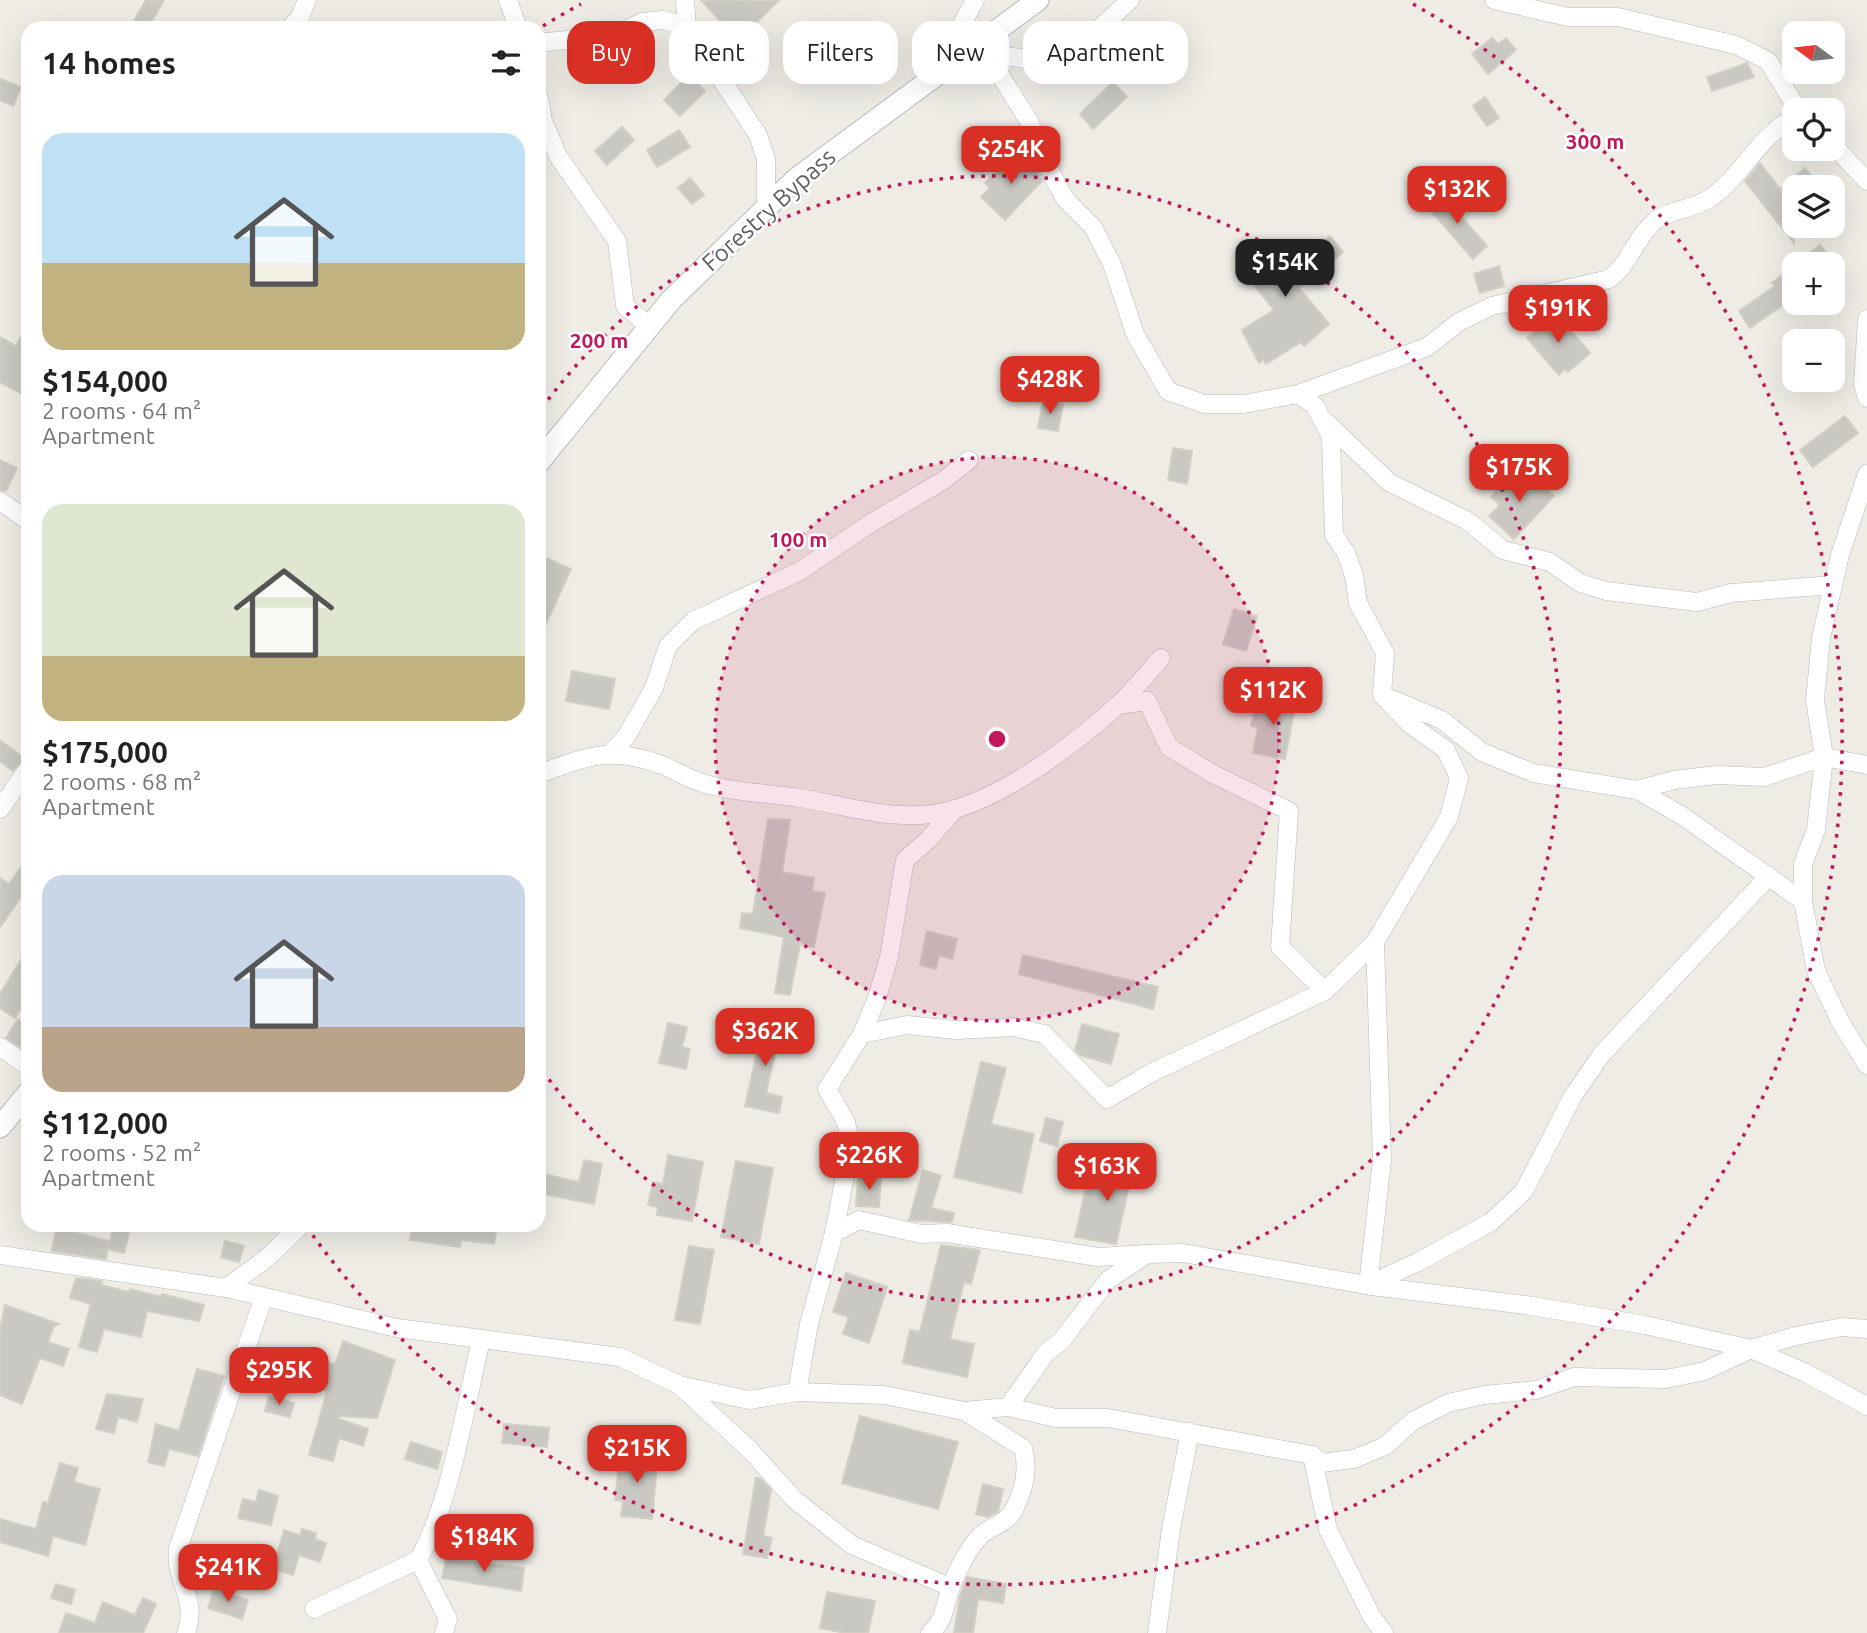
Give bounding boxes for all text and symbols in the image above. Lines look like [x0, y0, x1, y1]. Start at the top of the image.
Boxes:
chip: Buy [567, 21, 655, 84]
chip: Rent [669, 21, 769, 84]
chip: Filters [783, 21, 898, 84]
chip: New [912, 21, 1009, 84]
chip: Apartment [1023, 21, 1188, 84]
north arrow [1782, 21, 1844, 84]
map controls [1782, 21, 1845, 392]
icon: filters [487, 44, 525, 82]
text: 14 homes [42, 46, 176, 80]
button: locate [1782, 98, 1845, 161]
pin: $254K [962, 127, 1060, 186]
text: 300 m [1566, 129, 1624, 153]
text: $254K [977, 136, 1045, 161]
street label: Forestry Bypass [697, 143, 841, 276]
pin: $132K [1408, 166, 1506, 226]
button: layers [1782, 175, 1845, 238]
text: $132K [1423, 176, 1491, 201]
icon: home [221, 179, 347, 305]
pin: $154K [1236, 240, 1334, 299]
text: $154K [1251, 249, 1319, 274]
button: + [1782, 252, 1845, 315]
pin: $191K [1509, 286, 1607, 345]
text: $191K [1524, 295, 1592, 320]
text: 200 m [570, 328, 628, 352]
button: − [1782, 329, 1845, 392]
pin: $428K [1001, 356, 1099, 416]
text: $154,000 [42, 364, 168, 398]
text: $428K [1016, 366, 1084, 391]
text: 2 rooms · 64 m² [42, 398, 201, 423]
text: Apartment [42, 423, 155, 448]
pin: $175K [1470, 444, 1568, 504]
text: $175K [1485, 454, 1553, 479]
text: 100 m [769, 527, 827, 551]
icon: home [221, 550, 347, 676]
pin: $112K [1224, 668, 1322, 727]
text: $112K [1239, 677, 1307, 702]
centre of rings [985, 727, 1009, 751]
text: $175,000 [42, 735, 168, 769]
text: 2 rooms · 68 m² [42, 769, 201, 794]
text: Apartment [42, 794, 155, 819]
icon: home [221, 921, 347, 1047]
pin: $362K [716, 1009, 814, 1068]
text: $362K [731, 1018, 799, 1043]
text: $112,000 [42, 1106, 168, 1140]
pin: $226K [820, 1132, 918, 1192]
text: 2 rooms · 52 m² [42, 1140, 201, 1165]
text: $226K [835, 1142, 903, 1167]
pin: $163K [1058, 1144, 1156, 1203]
text: $163K [1073, 1153, 1141, 1178]
text: Apartment [42, 1165, 155, 1190]
pin: $295K [230, 1348, 328, 1407]
text: $295K [245, 1357, 313, 1382]
pin: $215K [588, 1426, 686, 1485]
text: $215K [603, 1435, 671, 1460]
pin: $184K [435, 1514, 533, 1574]
text: $184K [450, 1524, 518, 1549]
pin: $241K [179, 1544, 277, 1604]
text: $241K [194, 1554, 262, 1579]

